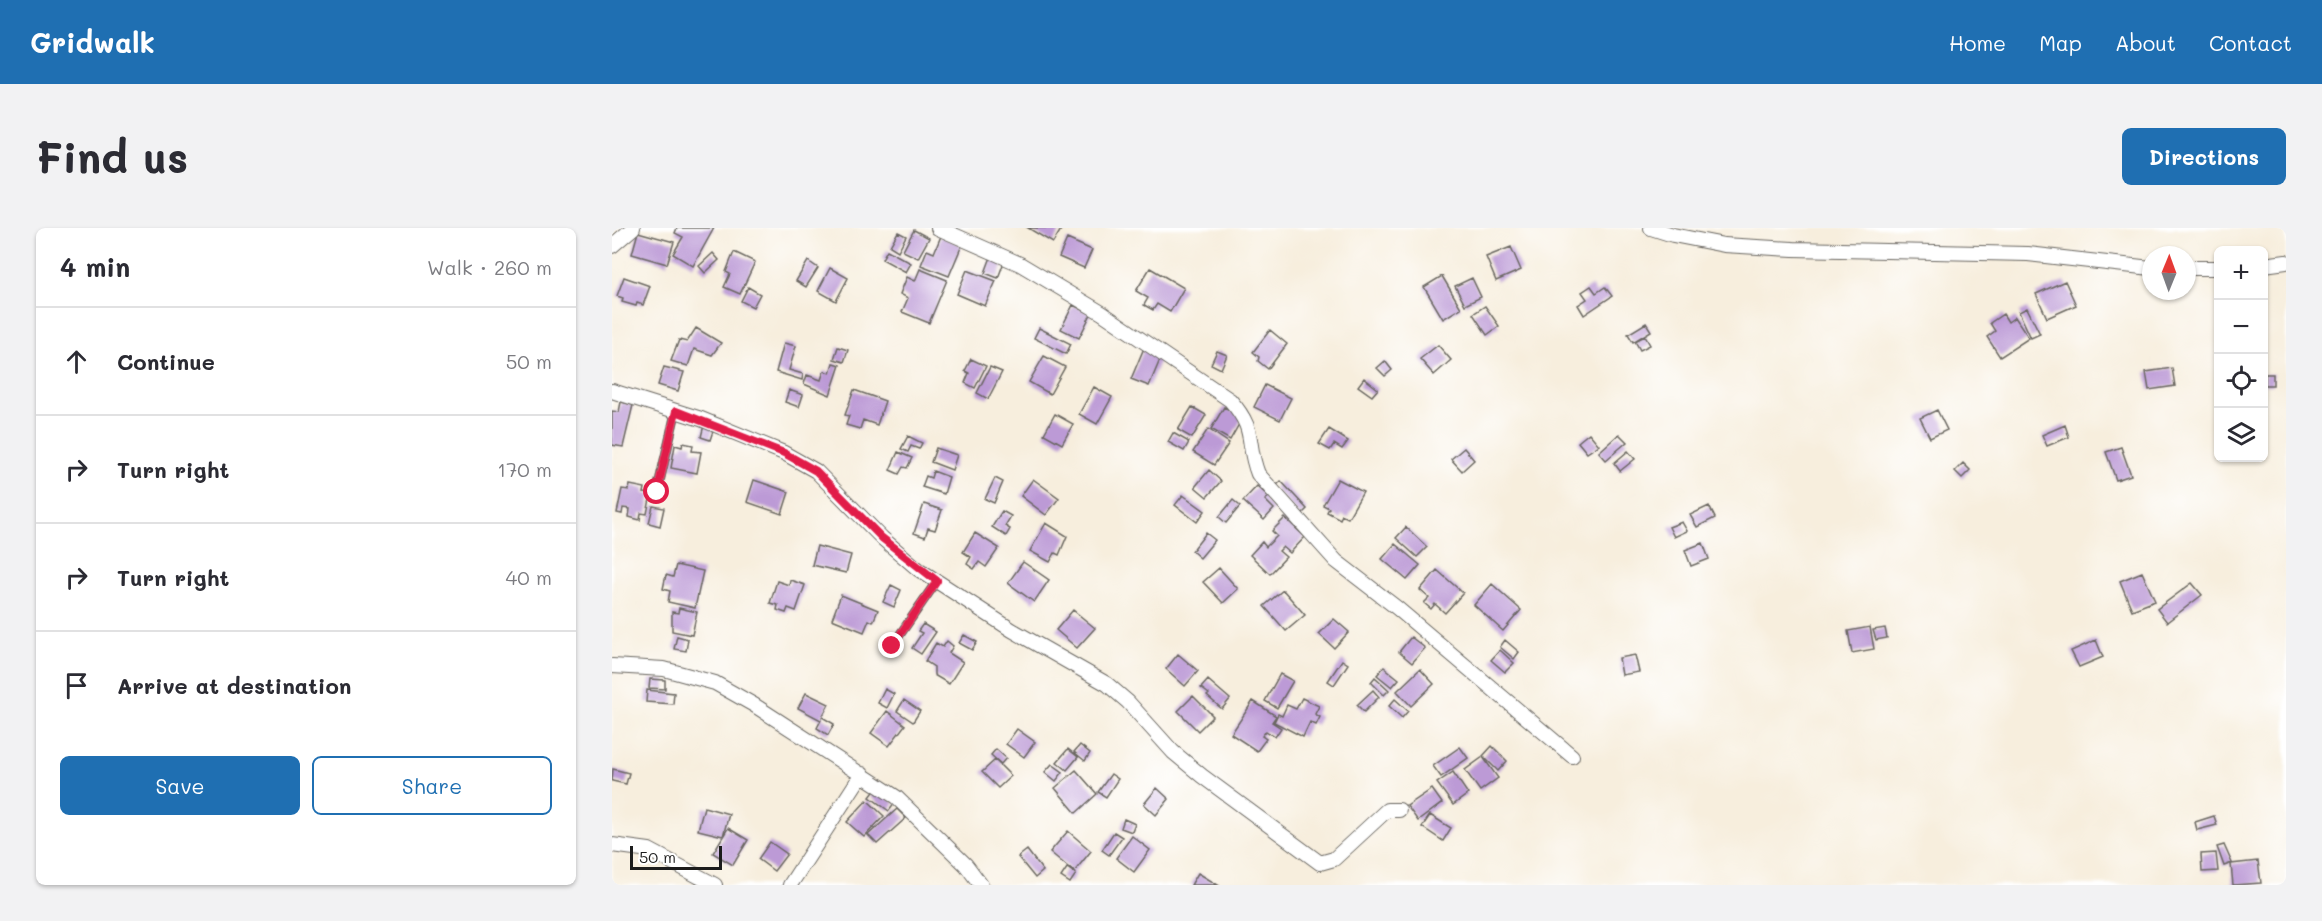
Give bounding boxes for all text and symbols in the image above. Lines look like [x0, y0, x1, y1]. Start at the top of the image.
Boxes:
text: Gridwalk [30, 24, 155, 60]
text: Home [1949, 29, 2006, 56]
text: Map [2039, 29, 2082, 56]
text: About [2115, 29, 2176, 56]
text: Contact [2209, 29, 2292, 56]
button: Directions [2122, 128, 2286, 185]
text: Find us [36, 129, 188, 184]
north arrow [2142, 246, 2196, 300]
map controls [2214, 246, 2268, 462]
button: + [2214, 246, 2268, 300]
text: 4 min [60, 250, 130, 284]
text: Walk · 260 m [427, 254, 552, 280]
button: − [2214, 300, 2268, 354]
icon: ahead [60, 345, 93, 378]
text: Continue [117, 347, 215, 376]
text: 50 m [506, 348, 552, 374]
button: locate [2214, 354, 2268, 408]
button: layers [2214, 408, 2268, 462]
icon: right [60, 453, 93, 486]
text: Turn right [117, 455, 229, 484]
text: 170 m [497, 456, 552, 482]
route start [643, 478, 669, 504]
icon: right [60, 561, 93, 594]
text: Turn right [117, 563, 229, 592]
text: 40 m [506, 564, 552, 590]
route end [878, 632, 904, 658]
icon: arrive [60, 669, 93, 702]
text: Arrive at destination [117, 671, 352, 700]
button: Save [60, 756, 300, 815]
button: Share [312, 756, 552, 815]
scale bar [630, 843, 722, 870]
text: 50 m [639, 846, 676, 867]

